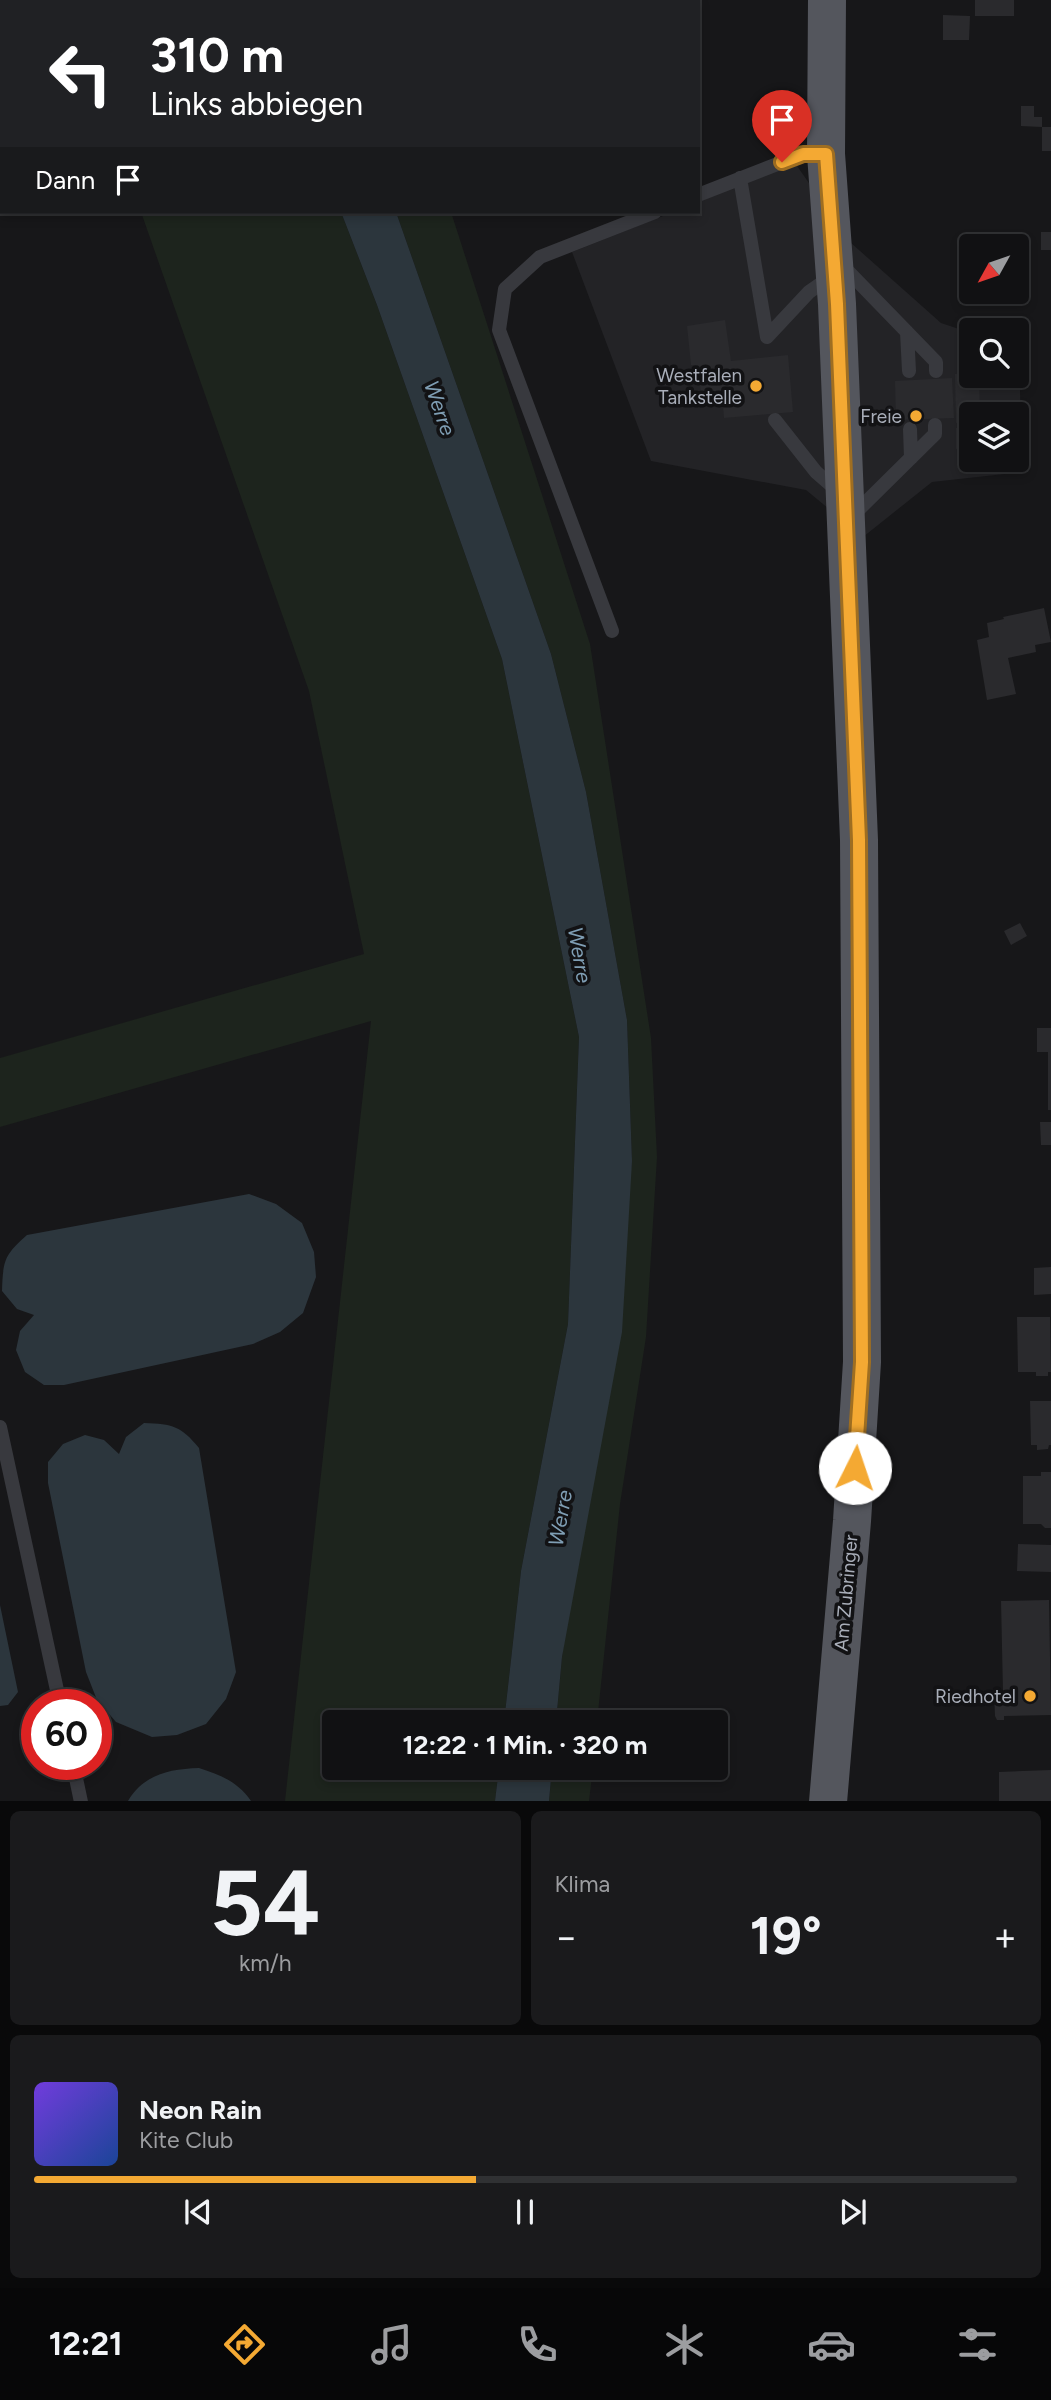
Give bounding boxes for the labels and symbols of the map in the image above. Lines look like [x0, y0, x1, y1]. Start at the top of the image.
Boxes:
pin [752, 90, 812, 162]
north arrow [959, 234, 1029, 304]
place label: Westfalen Tankstelle [656, 364, 742, 409]
water label: Werre [419, 377, 461, 439]
marker: Westfalen Tankstelle [748, 378, 764, 394]
place label: Freie [860, 405, 902, 428]
marker: Freie [908, 408, 924, 424]
water label: Werre [563, 925, 597, 986]
position arrow [818, 1431, 892, 1505]
water label: Werre [543, 1487, 577, 1548]
street label: Am Zubringer [829, 1533, 863, 1652]
place label: Riedhotel [935, 1685, 1016, 1708]
marker: Riedhotel [1022, 1688, 1038, 1704]
speed limit sign: 60 [21, 1689, 112, 1780]

